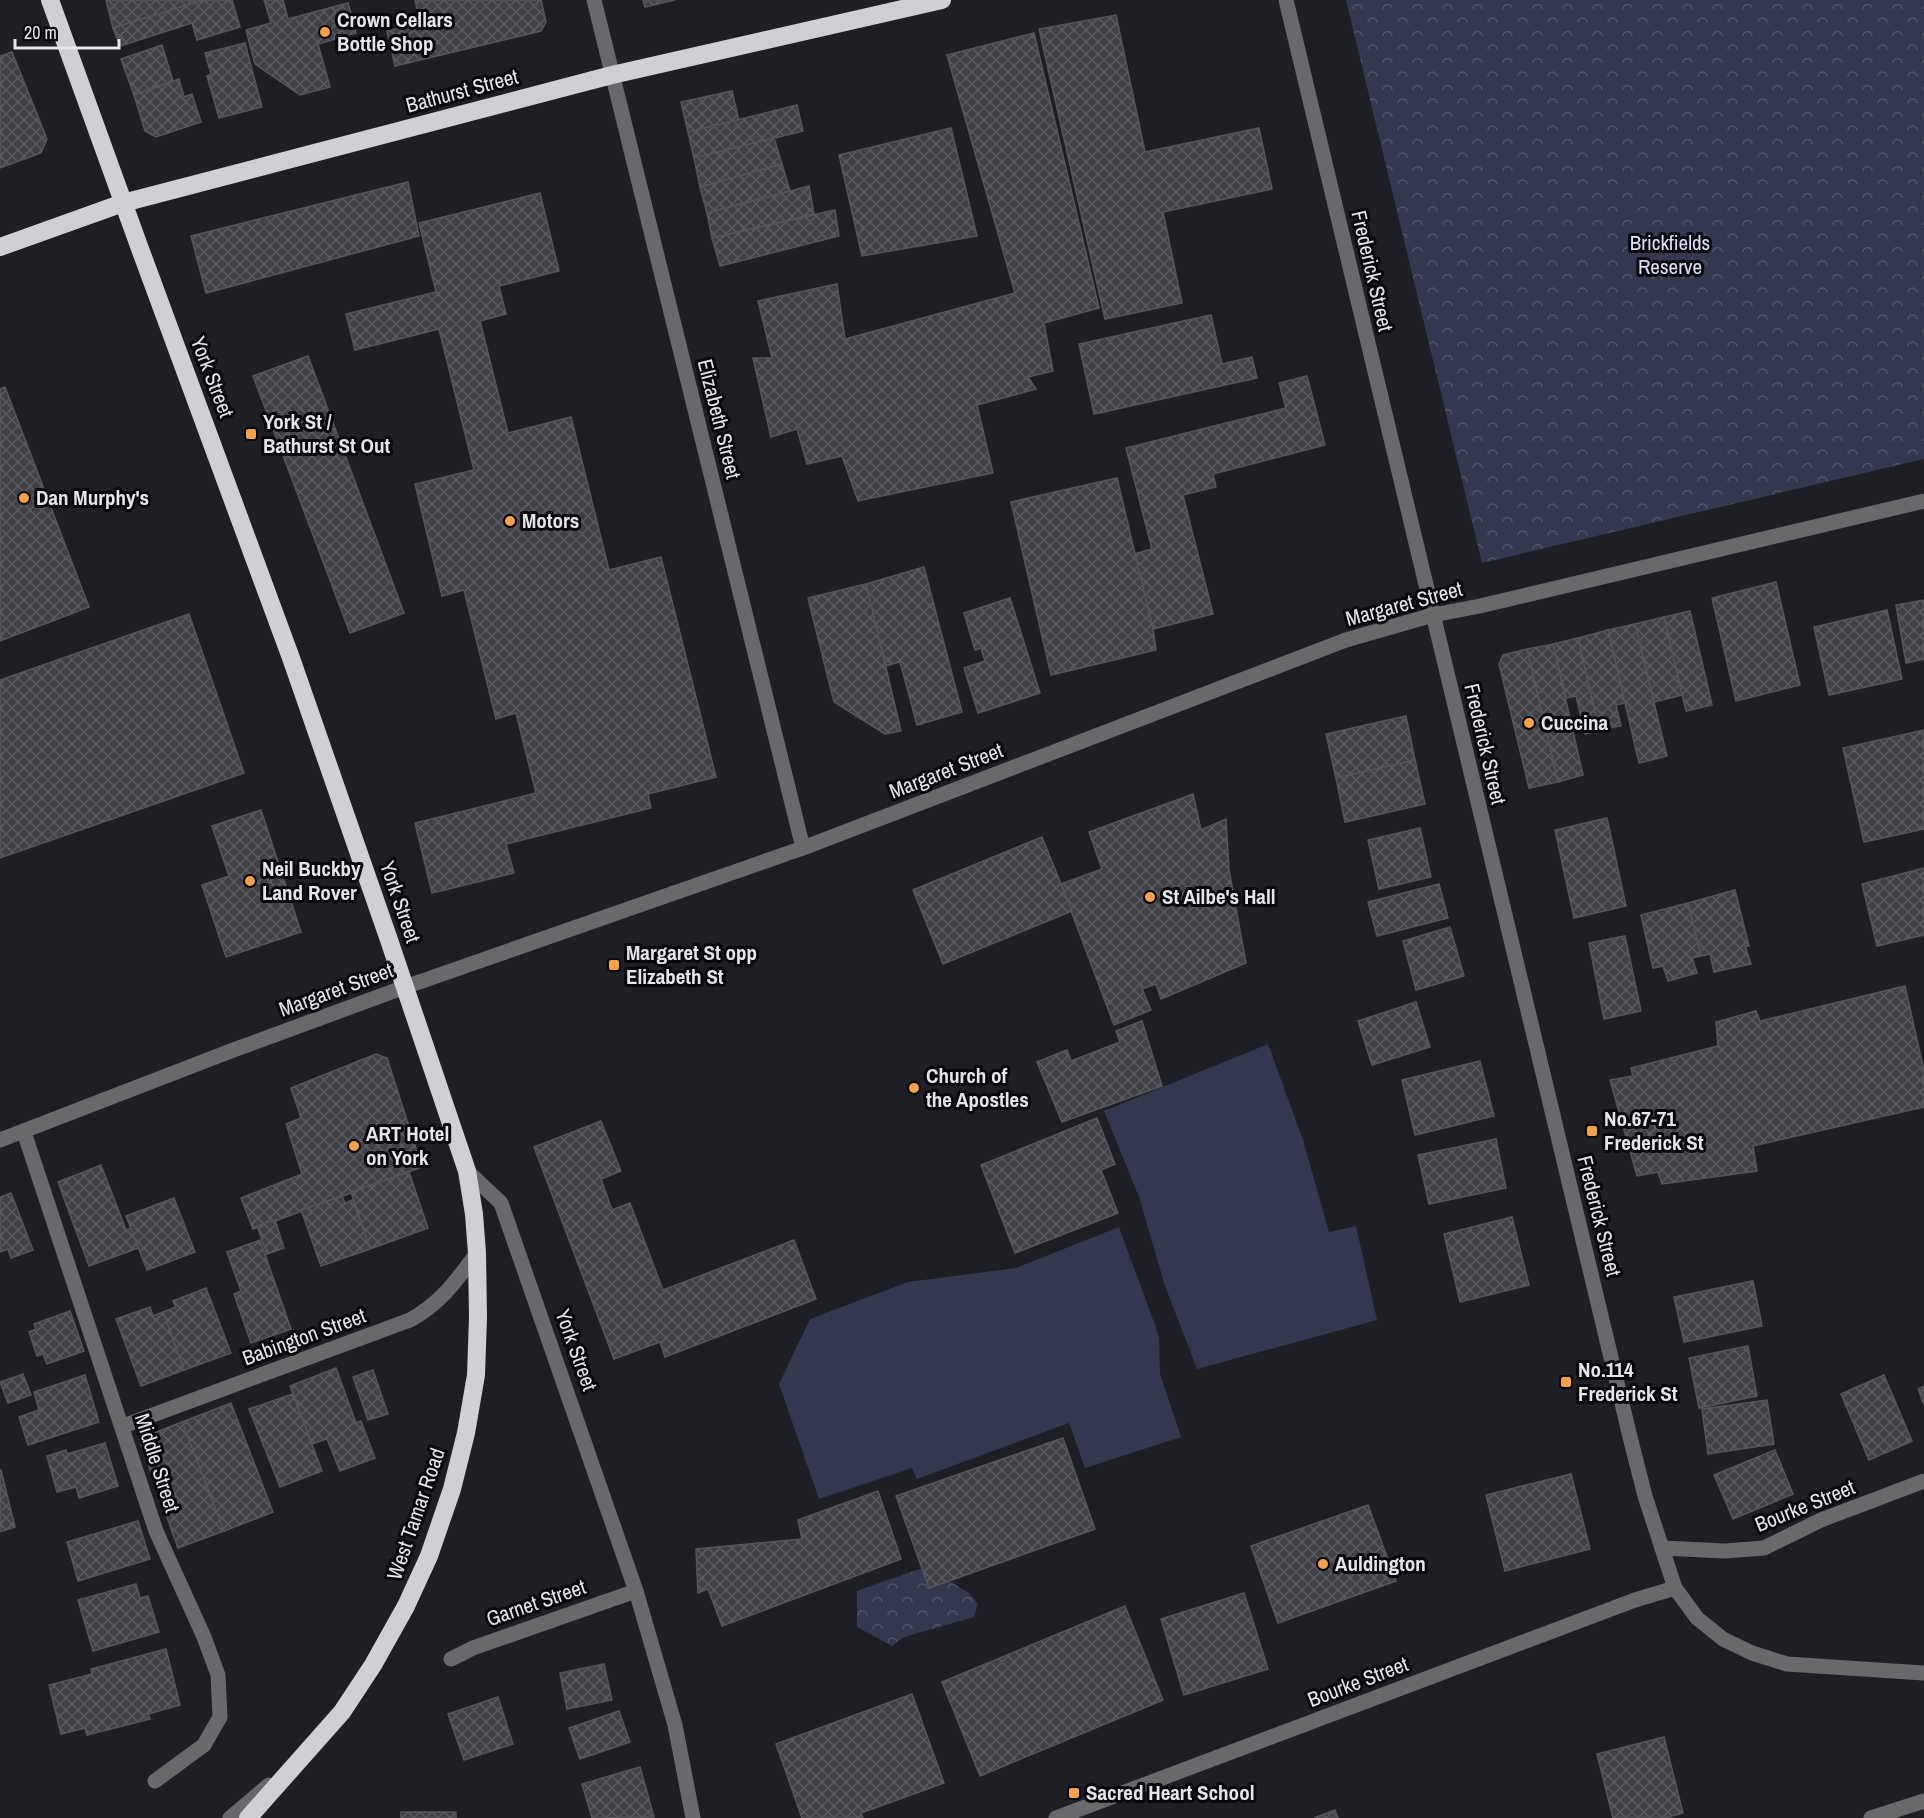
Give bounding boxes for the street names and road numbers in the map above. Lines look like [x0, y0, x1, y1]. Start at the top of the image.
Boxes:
street label: Bathurst Street [403, 62, 521, 119]
street label: Frederick Street [1344, 207, 1401, 334]
street label: York Street [184, 332, 241, 422]
street label: Elizabeth Street [691, 356, 748, 482]
street label: Margaret Street [1342, 574, 1466, 633]
street label: Frederick Street [1457, 680, 1514, 807]
street label: Margaret Street [885, 735, 1007, 806]
street label: York Street [373, 857, 428, 947]
street label: Margaret Street [275, 955, 397, 1024]
street label: Frederick Street [1570, 1152, 1629, 1279]
street label: Babington Street [238, 1301, 370, 1372]
street label: York Street [548, 1305, 605, 1395]
street label: Middle Street [128, 1410, 187, 1516]
street label: West Tamar Road [379, 1444, 452, 1584]
street label: Bourke Street [1751, 1472, 1859, 1539]
street label: Garnet Street [482, 1572, 590, 1633]
street label: Bourke Street [1303, 1649, 1412, 1714]

